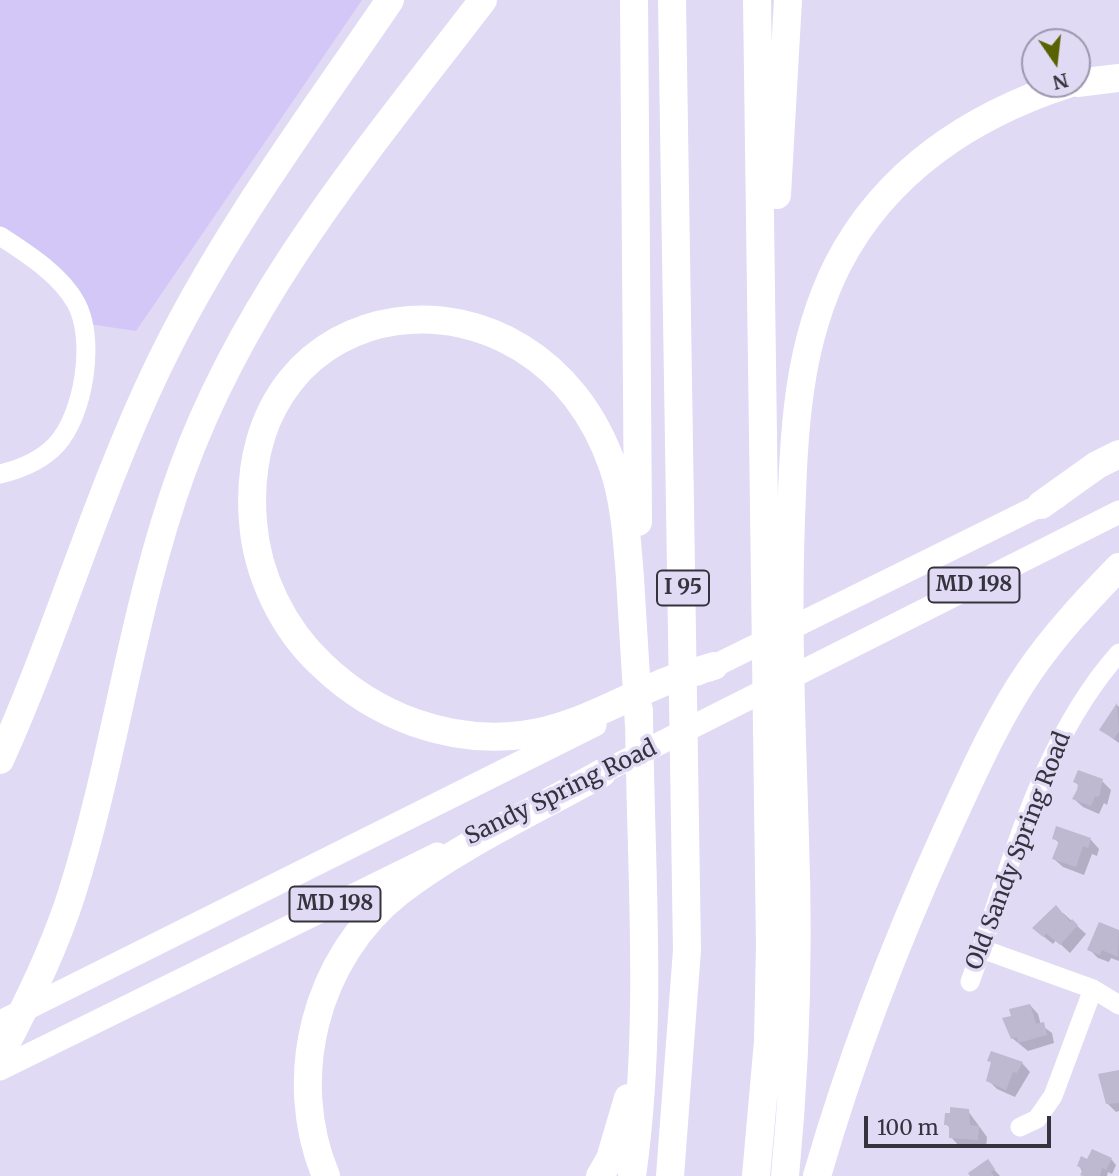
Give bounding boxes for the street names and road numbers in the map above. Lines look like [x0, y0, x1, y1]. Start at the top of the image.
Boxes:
road number: MD 198 [928, 568, 1020, 602]
road number: I 95 [657, 570, 709, 606]
street label: Old Sandy Spring Road [961, 728, 1077, 974]
street label: Sandy Spring Road [461, 735, 661, 851]
road number: MD 198 [290, 886, 380, 922]

